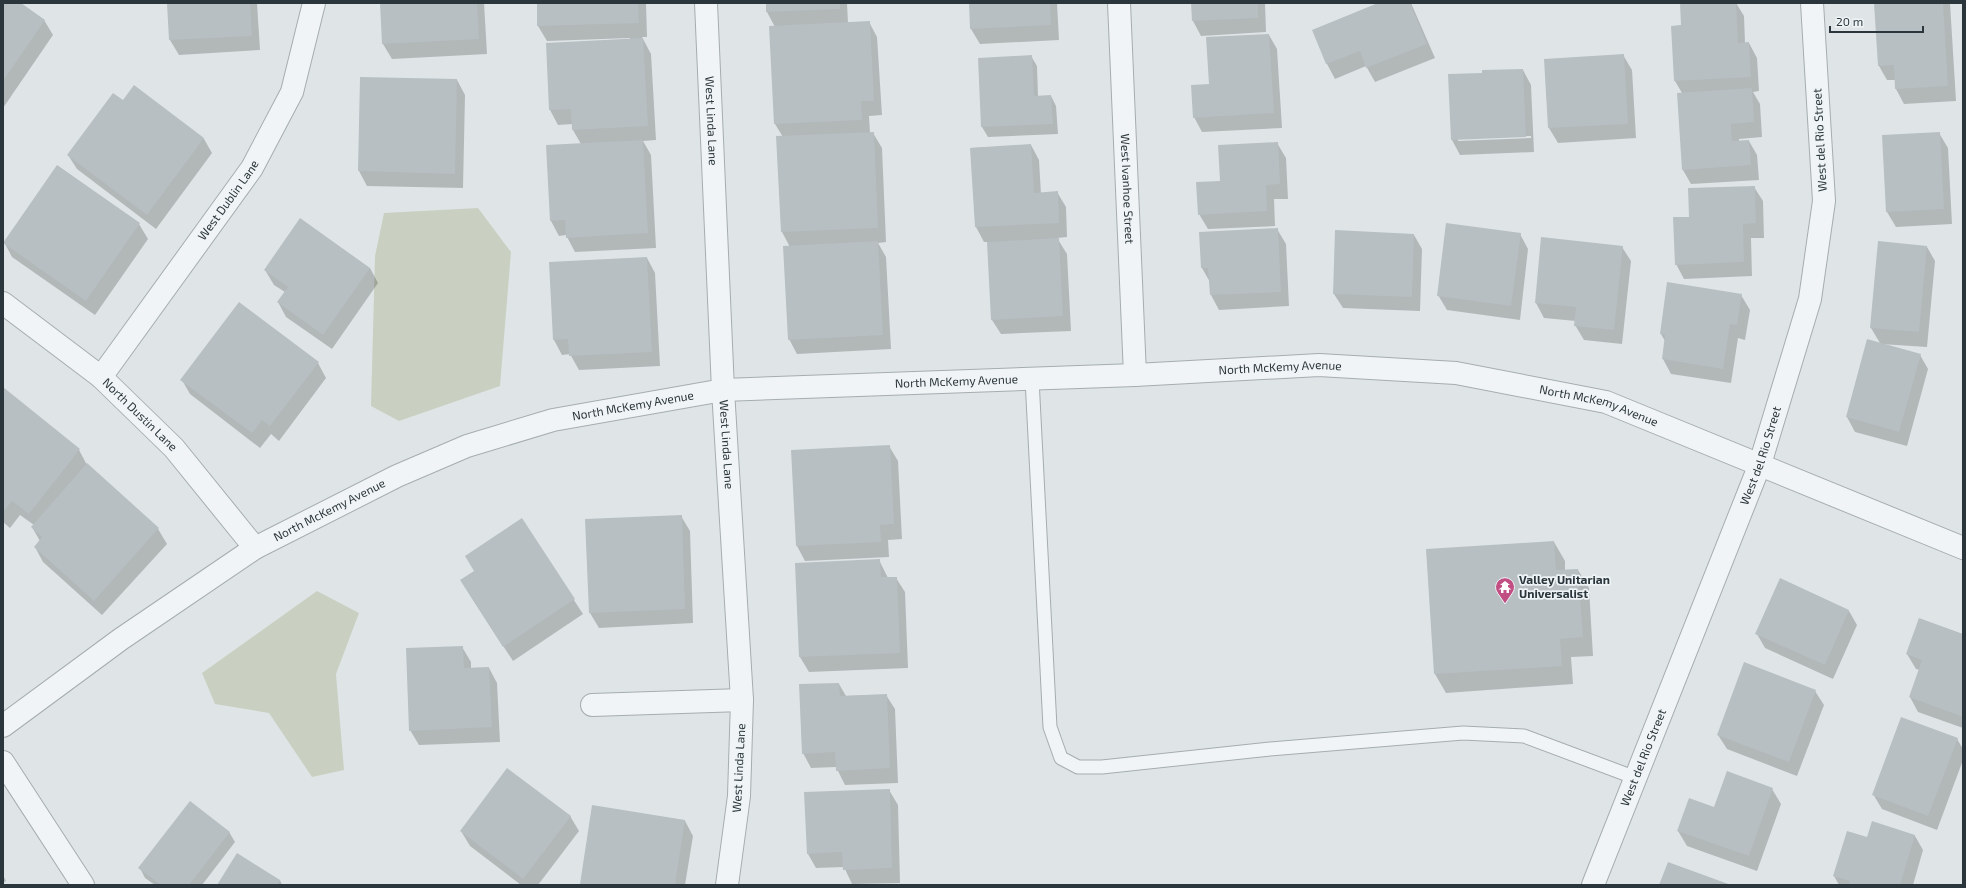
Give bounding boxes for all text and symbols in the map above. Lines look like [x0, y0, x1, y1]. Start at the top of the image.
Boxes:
scale bar [1830, 8, 1923, 34]
text: 20 m [1836, 14, 1863, 28]
street label: West Linda Lane [703, 76, 721, 166]
street label: West del Rio Street [1809, 88, 1829, 192]
street label: West Ivanhoe Street [1119, 133, 1137, 245]
street label: West Dublin Lane [194, 157, 261, 242]
street label: North McKemy Avenue [1218, 357, 1342, 376]
street label: North McKemy Avenue [894, 371, 1018, 390]
street label: North Dustin Lane [100, 375, 181, 454]
street label: North McKemy Avenue [1538, 381, 1661, 429]
street label: North McKemy Avenue [571, 387, 695, 423]
street label: West Linda Lane [718, 399, 737, 490]
street label: West del Rio Street [1736, 404, 1783, 507]
street label: North McKemy Avenue [271, 475, 387, 544]
place label: Valley Unitarian Universalist [1519, 572, 1610, 600]
temple icon: Valley Unitarian Universalist [1494, 576, 1516, 604]
street label: West del Rio Street [1617, 706, 1668, 808]
street label: West Linda Lane [729, 723, 747, 813]

